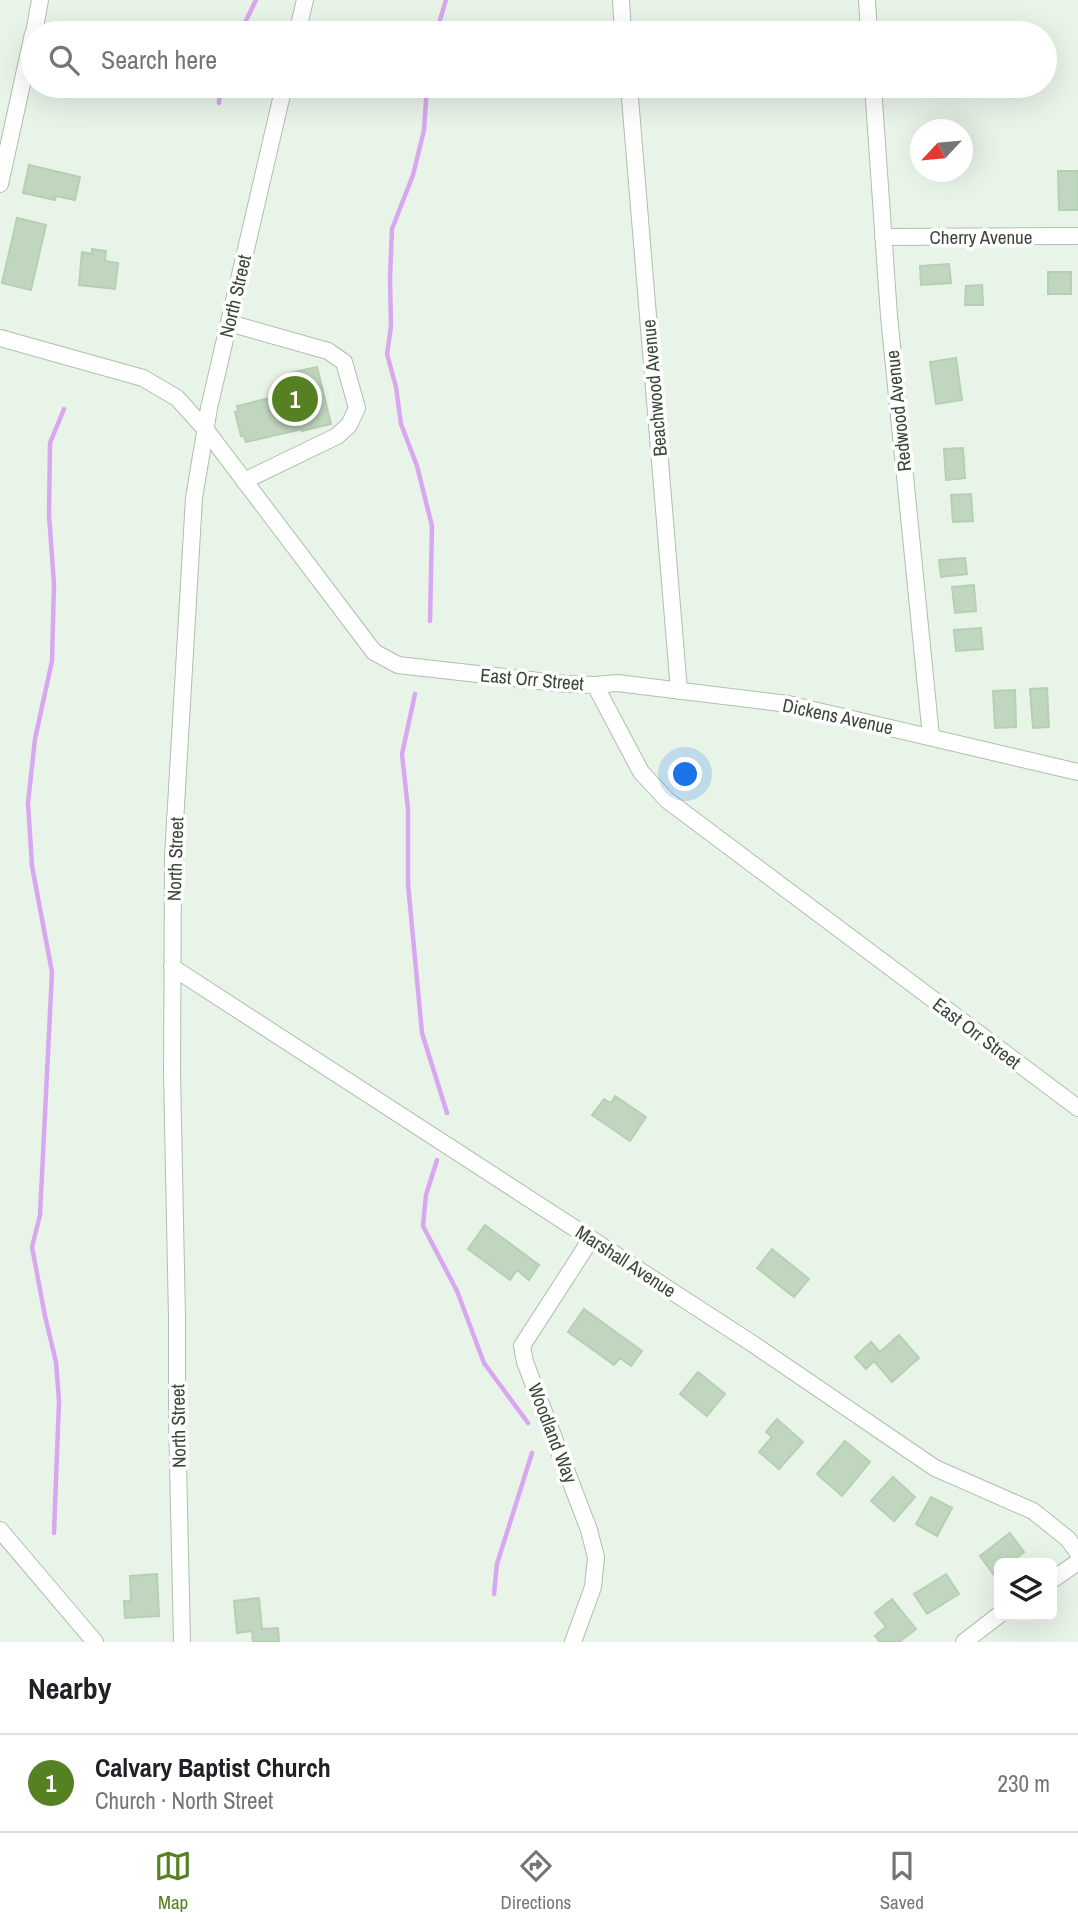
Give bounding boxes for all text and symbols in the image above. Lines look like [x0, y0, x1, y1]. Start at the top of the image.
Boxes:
search box [21, 21, 1057, 98]
icon: search [45, 41, 83, 79]
text: Search here [101, 42, 217, 77]
north arrow [910, 119, 973, 182]
street label: Cherry Avenue [930, 224, 1032, 250]
street label: North Street [213, 252, 257, 340]
street label: Beachwood Avenue [635, 318, 673, 458]
street label: Redwood Avenue [879, 349, 917, 473]
pin: 1 [272, 373, 318, 425]
street label: East Orr Street [479, 662, 586, 697]
street label: Dickens Avenue [780, 692, 896, 740]
your location [668, 757, 702, 791]
street label: North Street [161, 816, 189, 901]
street label: East Orr Street [928, 991, 1027, 1075]
street label: Marshall Avenue [571, 1219, 681, 1303]
street label: Woodland Way [522, 1379, 584, 1487]
street label: North Street [164, 1383, 192, 1468]
map controls [994, 1558, 1057, 1621]
button: layers [994, 1558, 1057, 1621]
text: Nearby [28, 1668, 111, 1708]
text: Calvary Baptist Church [95, 1750, 331, 1785]
text: 1 [46, 1768, 56, 1799]
text: 230 m [998, 1768, 1050, 1799]
text: Church · North Street [95, 1785, 273, 1816]
tab: Map [154, 1847, 192, 1915]
tab: Directions [500, 1847, 571, 1915]
tab: Saved [880, 1847, 924, 1915]

